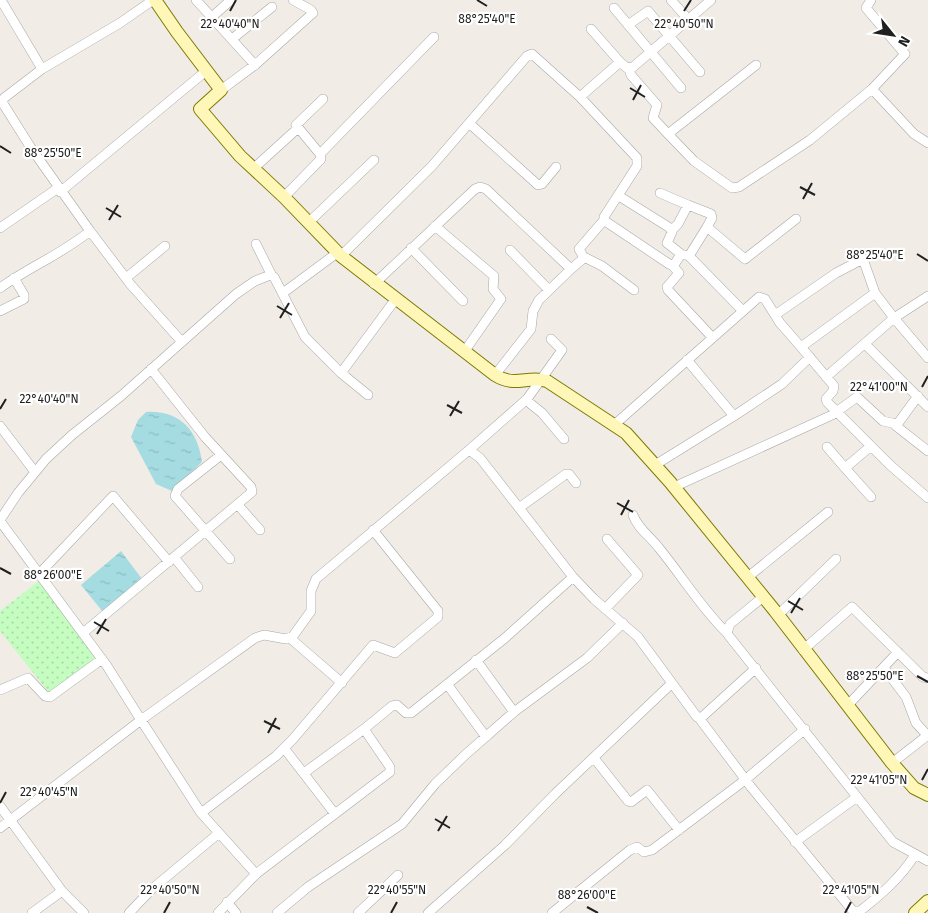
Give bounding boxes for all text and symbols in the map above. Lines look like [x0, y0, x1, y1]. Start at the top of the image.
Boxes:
north arrow [868, 10, 918, 60]
text: 88°25'40"E [458, 12, 516, 26]
text: 22°40'40"N [200, 17, 260, 31]
text: 22°40'50"N [654, 17, 714, 31]
text: N [894, 33, 914, 50]
text: 88°25'50"E [24, 146, 82, 160]
text: 88°25'40"E [846, 248, 904, 262]
text: 22°41'00"N [850, 380, 908, 394]
text: 22°40'40"N [19, 392, 79, 406]
text: 88°26'00"E [24, 568, 82, 582]
text: 88°25'50"E [846, 669, 904, 683]
text: 22°41'05"N [851, 773, 907, 787]
text: 22°40'45"N [20, 785, 78, 799]
text: 22°40'50"N [140, 883, 200, 897]
text: 22°40'55"N [368, 883, 426, 897]
text: 22°41'05"N [823, 883, 879, 897]
text: 88°26'00"E [558, 888, 616, 902]

